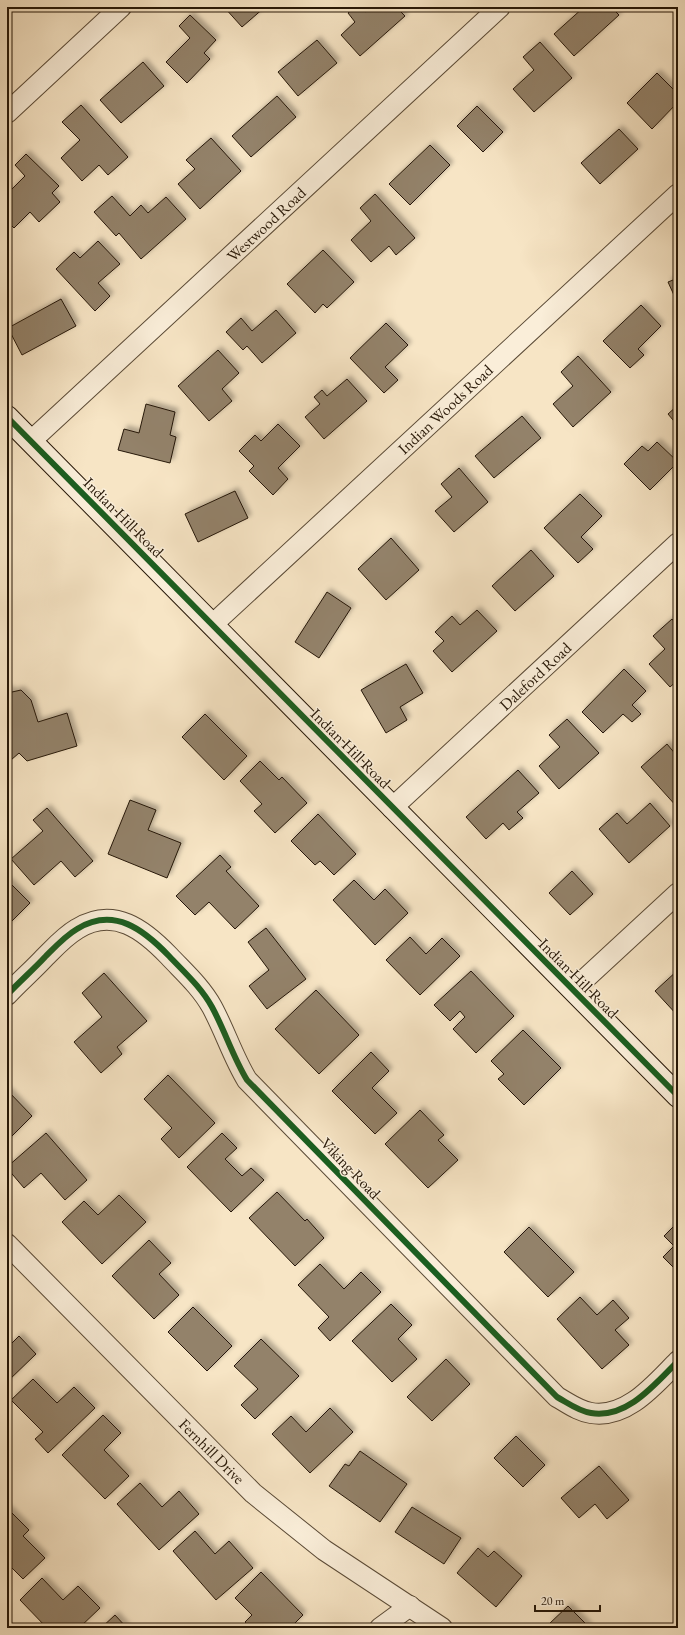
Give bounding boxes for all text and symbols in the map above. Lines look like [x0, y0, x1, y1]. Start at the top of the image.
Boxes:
street label: Westwood Road [222, 182, 311, 266]
street label: Indian Woods Road [393, 359, 498, 459]
street label: Indian Hill Road [79, 473, 169, 563]
street label: Daleford Road [495, 637, 577, 715]
street label: Indian Hill Road [306, 704, 396, 794]
street label: Indian Hill Road [534, 934, 624, 1024]
street label: Viking Road [316, 1133, 386, 1204]
street label: Fernhill Drive [174, 1414, 249, 1489]
scale bar [535, 1587, 600, 1613]
text: 20 m [541, 1593, 565, 1609]

